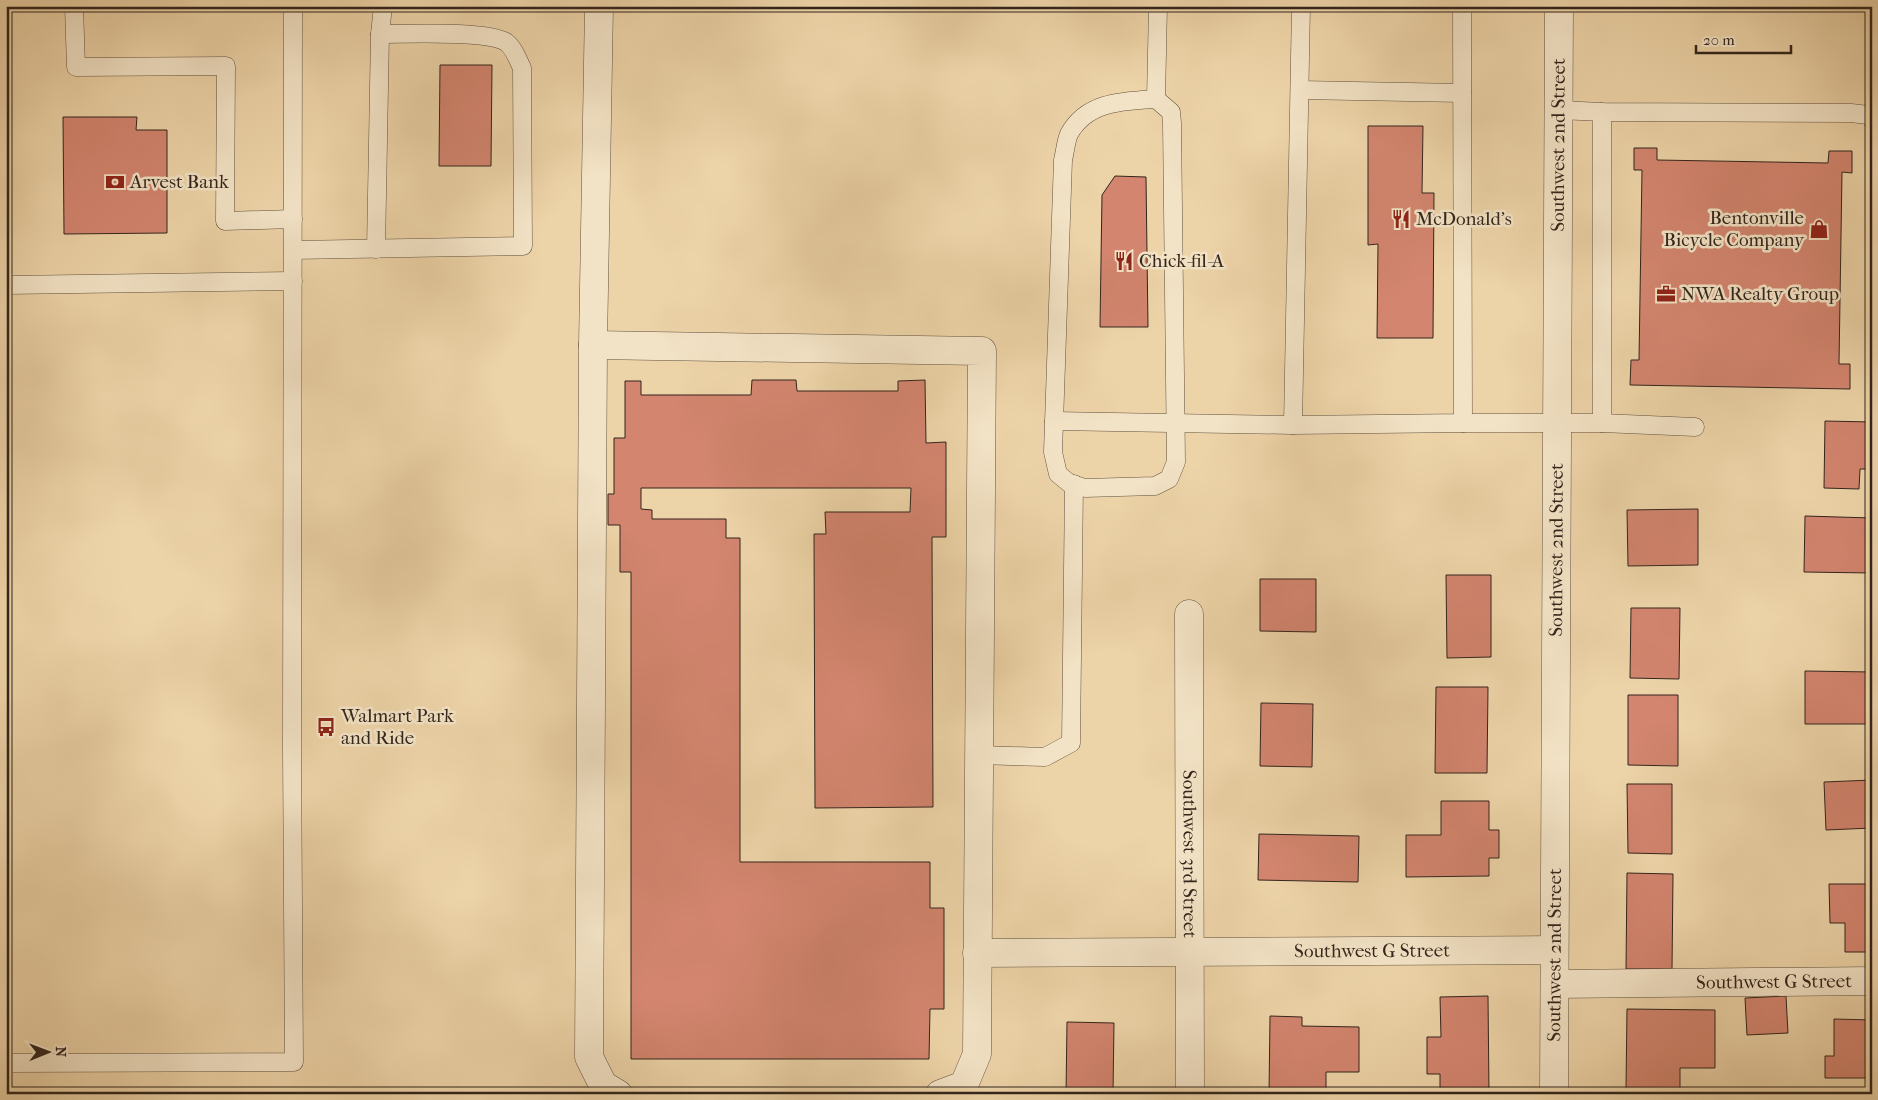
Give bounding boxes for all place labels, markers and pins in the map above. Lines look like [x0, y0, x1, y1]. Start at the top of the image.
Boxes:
bank icon: Arvest Bank [104, 171, 126, 193]
place label: Arvest Bank [129, 171, 229, 193]
place label: Bentonville Bicycle Company [1663, 207, 1805, 251]
restaurant icon: McDonald's [1390, 208, 1412, 230]
place label: McDonald's [1416, 208, 1512, 230]
shop icon: Bentonville Bicycle Company [1808, 218, 1830, 240]
restaurant icon: Chick-fil-A [1113, 250, 1135, 272]
place label: Chick-fil-A [1139, 250, 1225, 272]
office icon: NWA Realty Group [1655, 283, 1677, 305]
place label: NWA Realty Group [1681, 283, 1839, 305]
place label: Walmart Park and Ride [340, 705, 454, 749]
bus stop icon: Walmart Park and Ride [315, 716, 337, 738]

